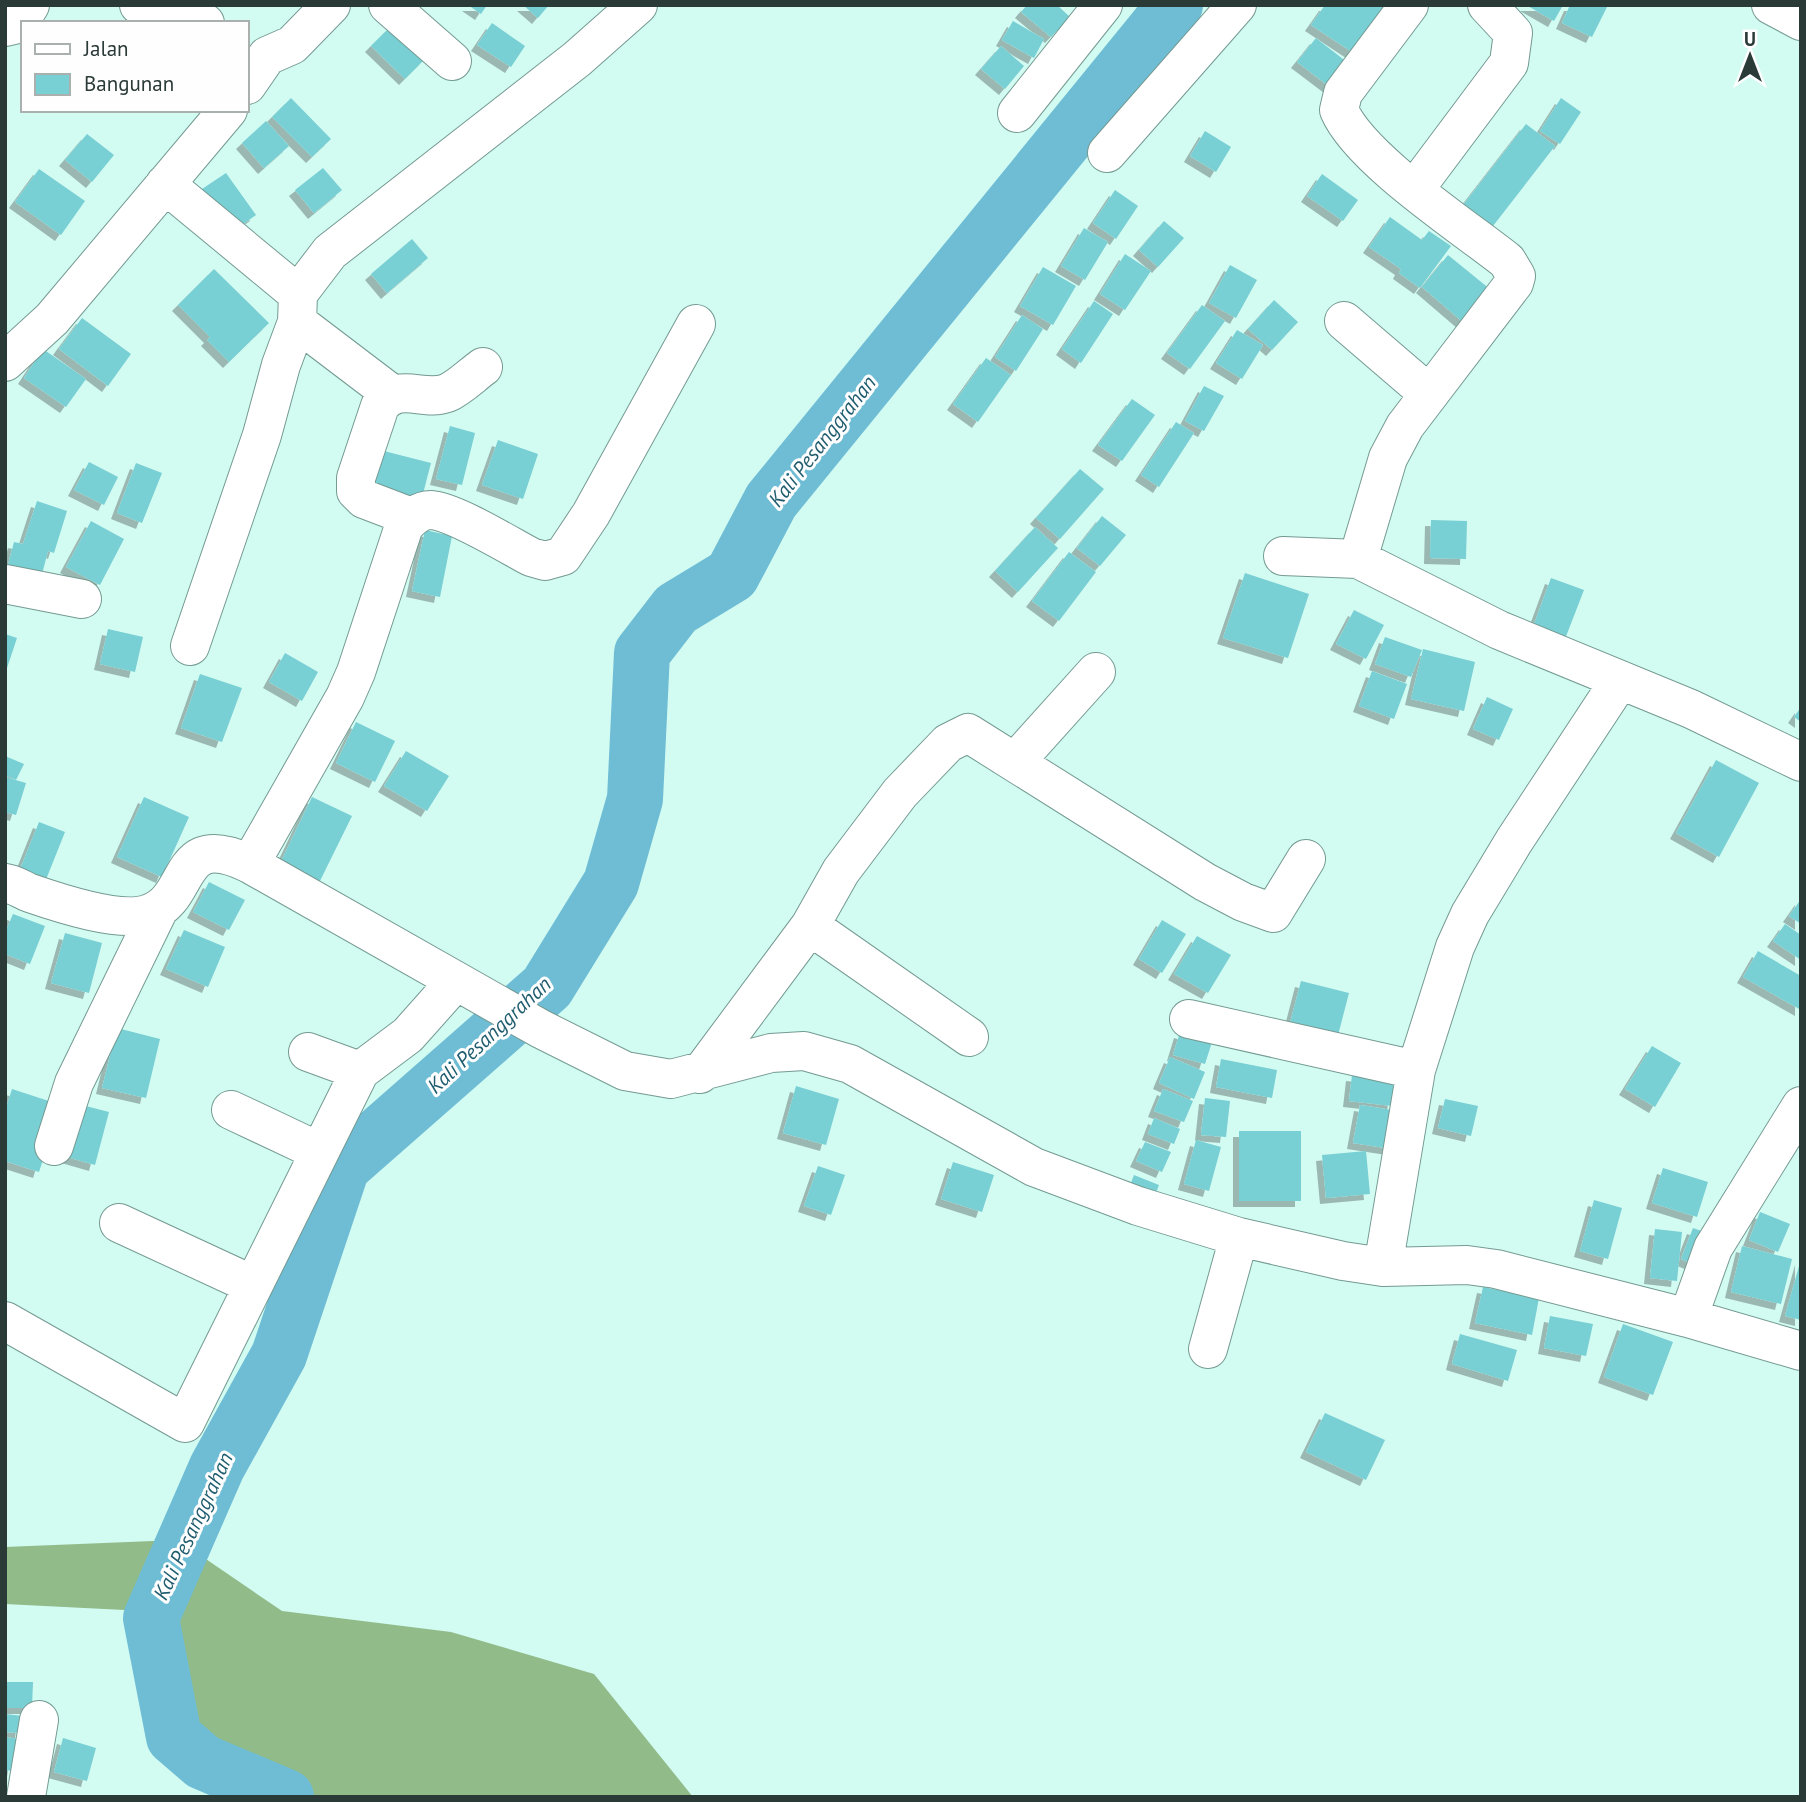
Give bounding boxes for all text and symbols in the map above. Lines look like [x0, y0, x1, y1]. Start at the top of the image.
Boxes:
legend [21, 21, 248, 112]
north arrow [1715, 21, 1785, 91]
text: U [1744, 27, 1756, 51]
text: Jalan [83, 35, 129, 62]
text: Bangunan [84, 70, 174, 97]
water label: Kali Pesanggrahan [762, 370, 882, 512]
water label: Kali Pesanggrahan [421, 971, 557, 1099]
water label: Kali Pesanggrahan [147, 1448, 239, 1604]

